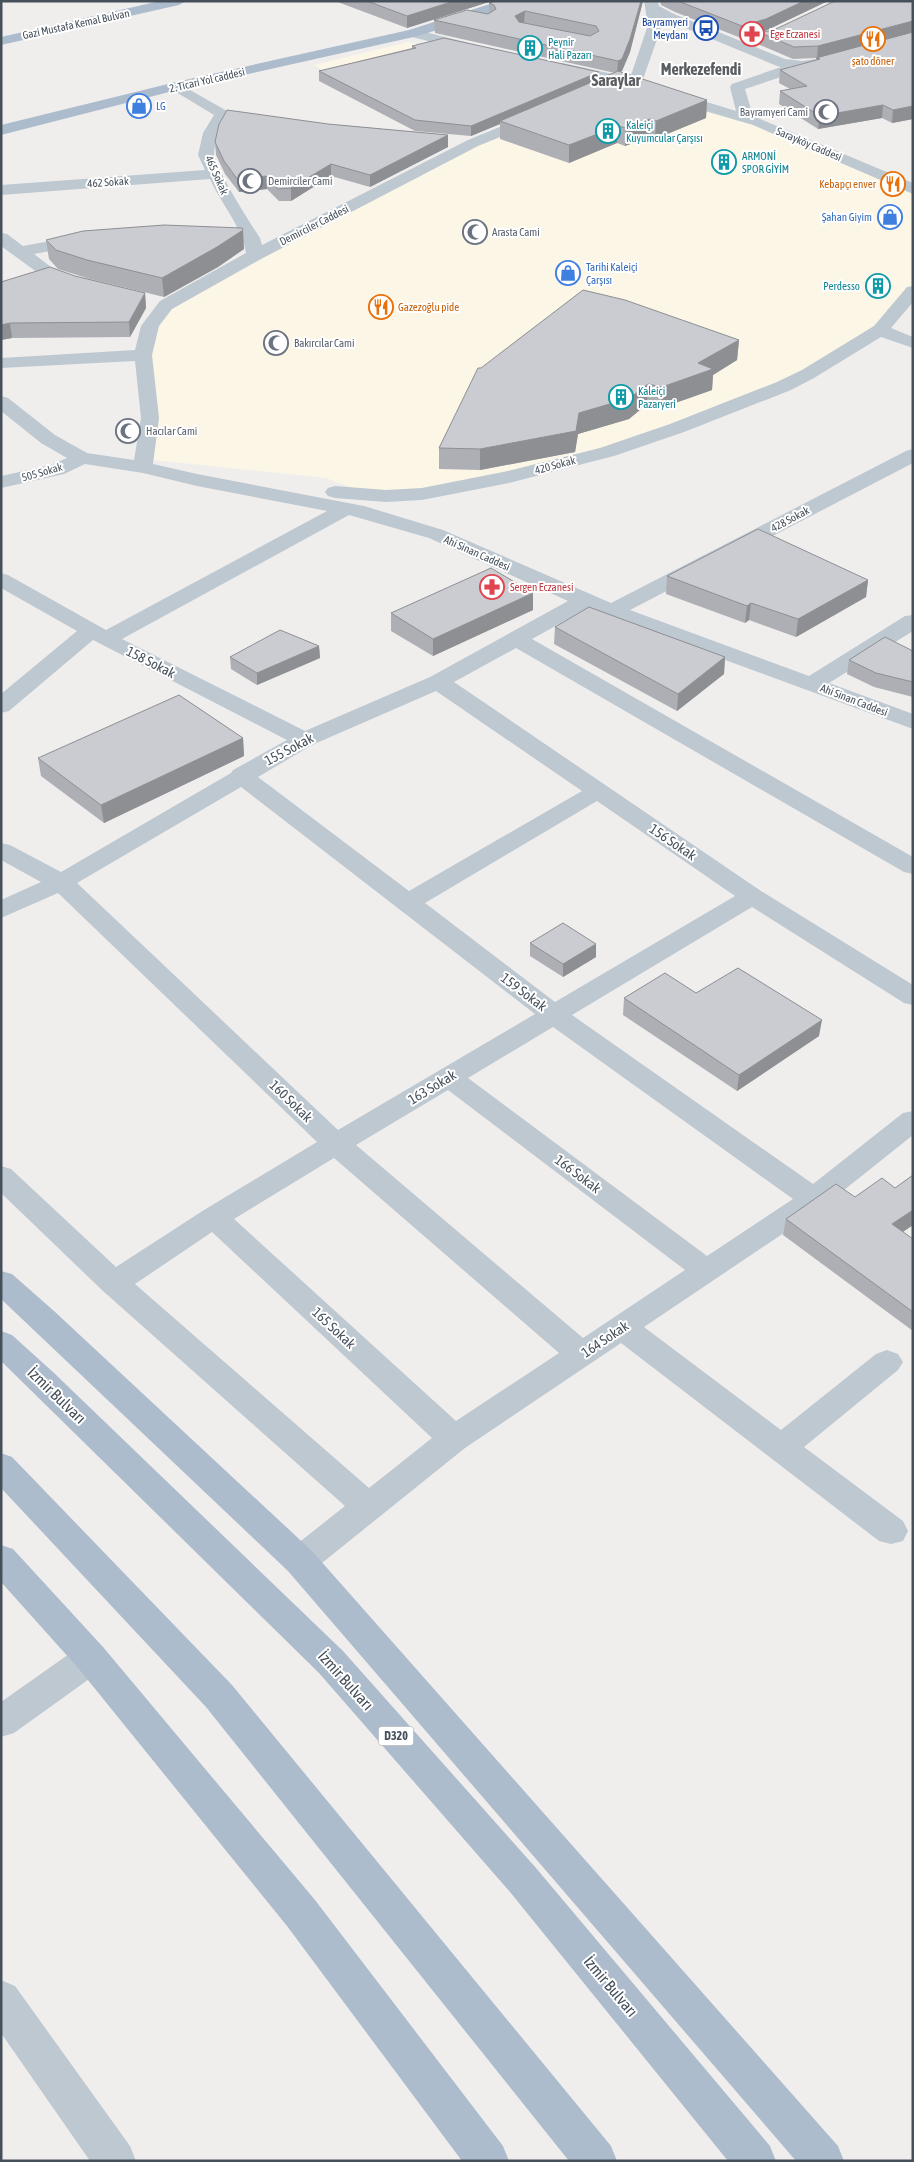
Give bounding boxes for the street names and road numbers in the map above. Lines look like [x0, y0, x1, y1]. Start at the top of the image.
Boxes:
street label: Gazi Mustafa Kemal Bulvan [21, 7, 131, 41]
street label: 2. Ticari Yol caddesi [168, 65, 246, 95]
street label: Sarayköy Caddesi [774, 125, 844, 163]
street label: 465 Sokak [203, 154, 231, 197]
street label: 462 Sokak [87, 175, 129, 189]
street label: Demirciler Caddesi [277, 202, 351, 248]
street label: 420 Sokak [533, 454, 577, 476]
street label: 505 Sokak [20, 460, 64, 484]
street label: 428 Sokak [769, 504, 811, 534]
street label: Ahi Sinan Caddesi [442, 533, 512, 573]
street label: 158 Sokak [124, 643, 178, 681]
street label: Ahi Sinan Caddesi [819, 682, 889, 718]
street label: 155 Sokak [262, 730, 316, 768]
street label: 156 Sokak [647, 821, 699, 863]
street label: 159 Sokak [498, 970, 550, 1014]
street label: 163 Sokak [405, 1067, 459, 1107]
street label: 160 Sokak [266, 1077, 316, 1125]
street label: 166 Sokak [552, 1152, 604, 1196]
street label: 165 Sokak [309, 1304, 359, 1352]
street label: 164 Sokak [579, 1318, 631, 1360]
street label: İzmir Bulvarı [24, 1363, 90, 1427]
street label: İzmir Bulvarı [315, 1647, 377, 1713]
road number: D320 [378, 1726, 414, 1745]
street label: İzmir Bulvarı [580, 1952, 642, 2020]

